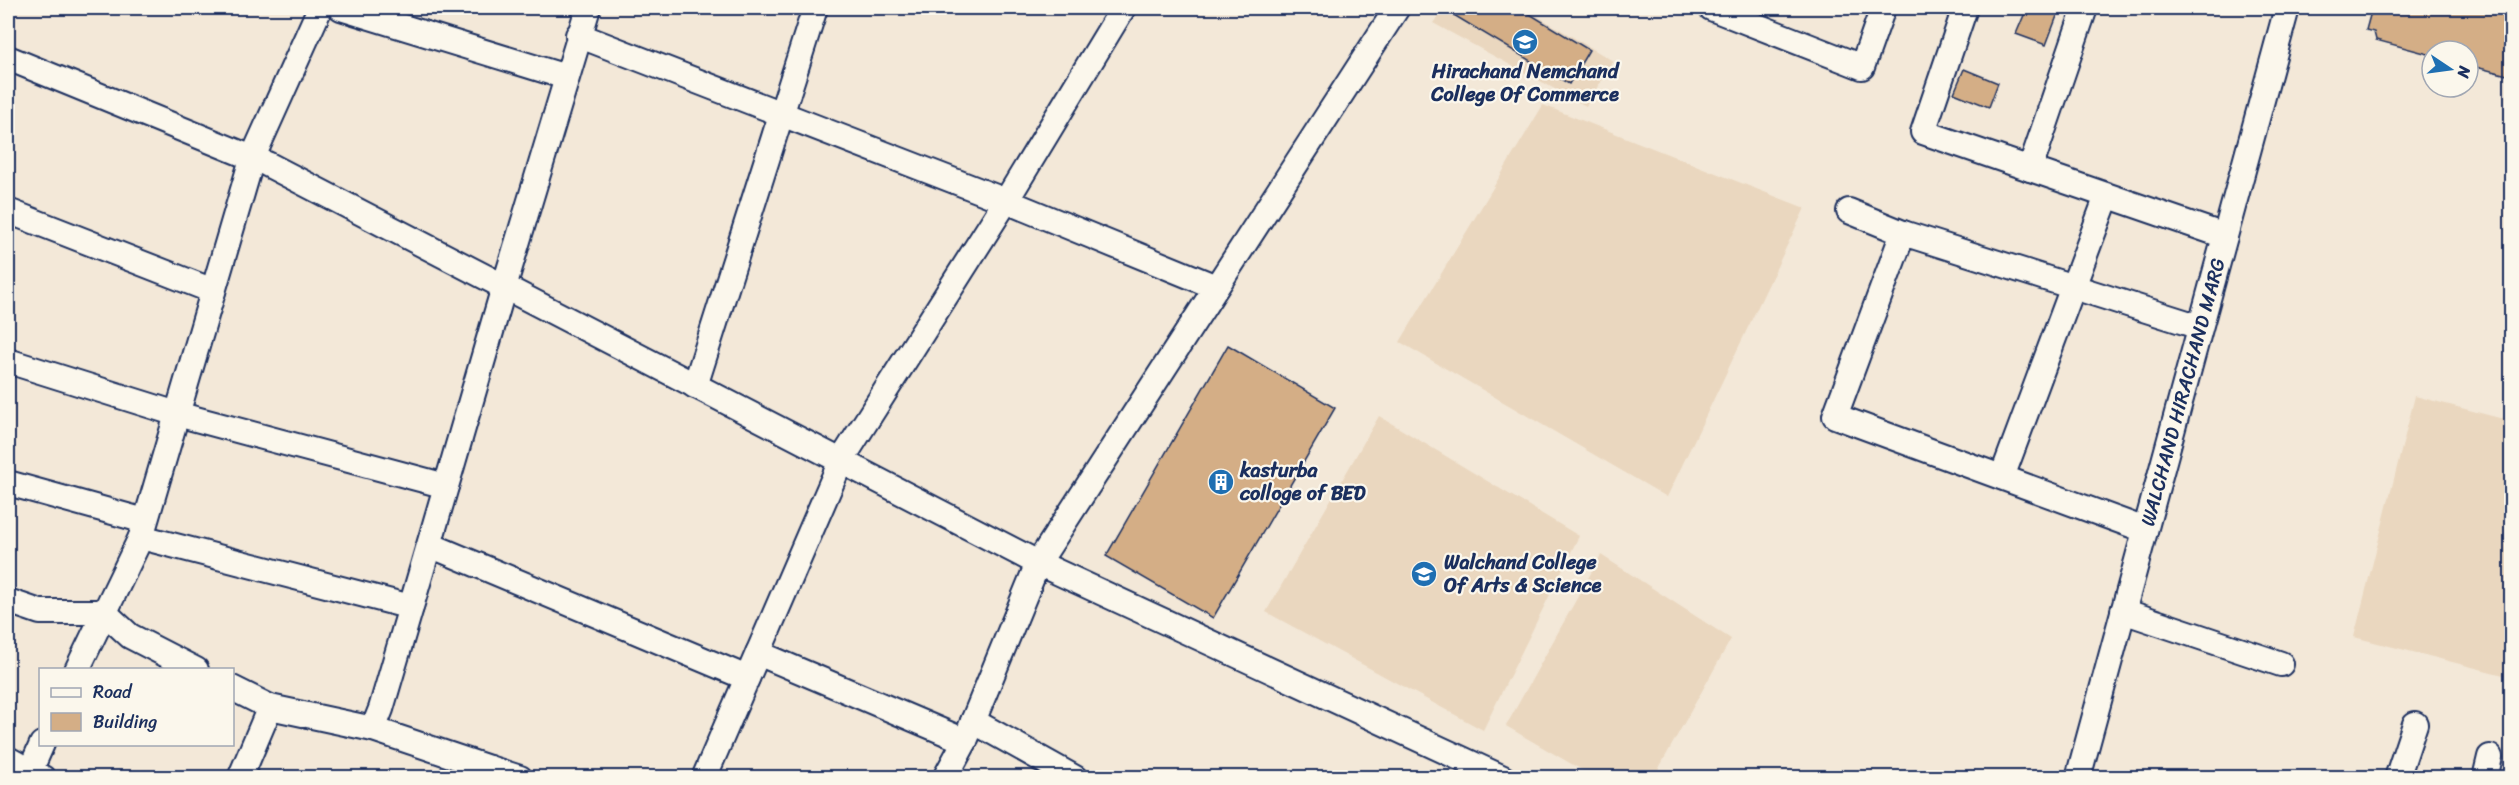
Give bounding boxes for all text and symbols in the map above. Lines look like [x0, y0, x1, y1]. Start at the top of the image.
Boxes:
school or university icon: Hirachand Nemchand College Of Commerce [1510, 27, 1540, 57]
north arrow [2420, 39, 2480, 99]
place label: Hirachand Nemchand College Of Commerce [1430, 54, 1621, 112]
text: N [2449, 63, 2480, 82]
street label: WALCHAND HIRACHAND MARG [2130, 254, 2236, 530]
place label: kasturba colloge of BED [1239, 453, 1366, 511]
building icon: kasturba colloge of BED [1206, 467, 1236, 497]
place label: Walchand College Of Arts & Science [1444, 545, 1602, 603]
school or university icon: Walchand College Of Arts & Science [1409, 559, 1439, 589]
legend [39, 668, 234, 746]
text: Road [93, 676, 133, 708]
text: Building [93, 706, 157, 738]

